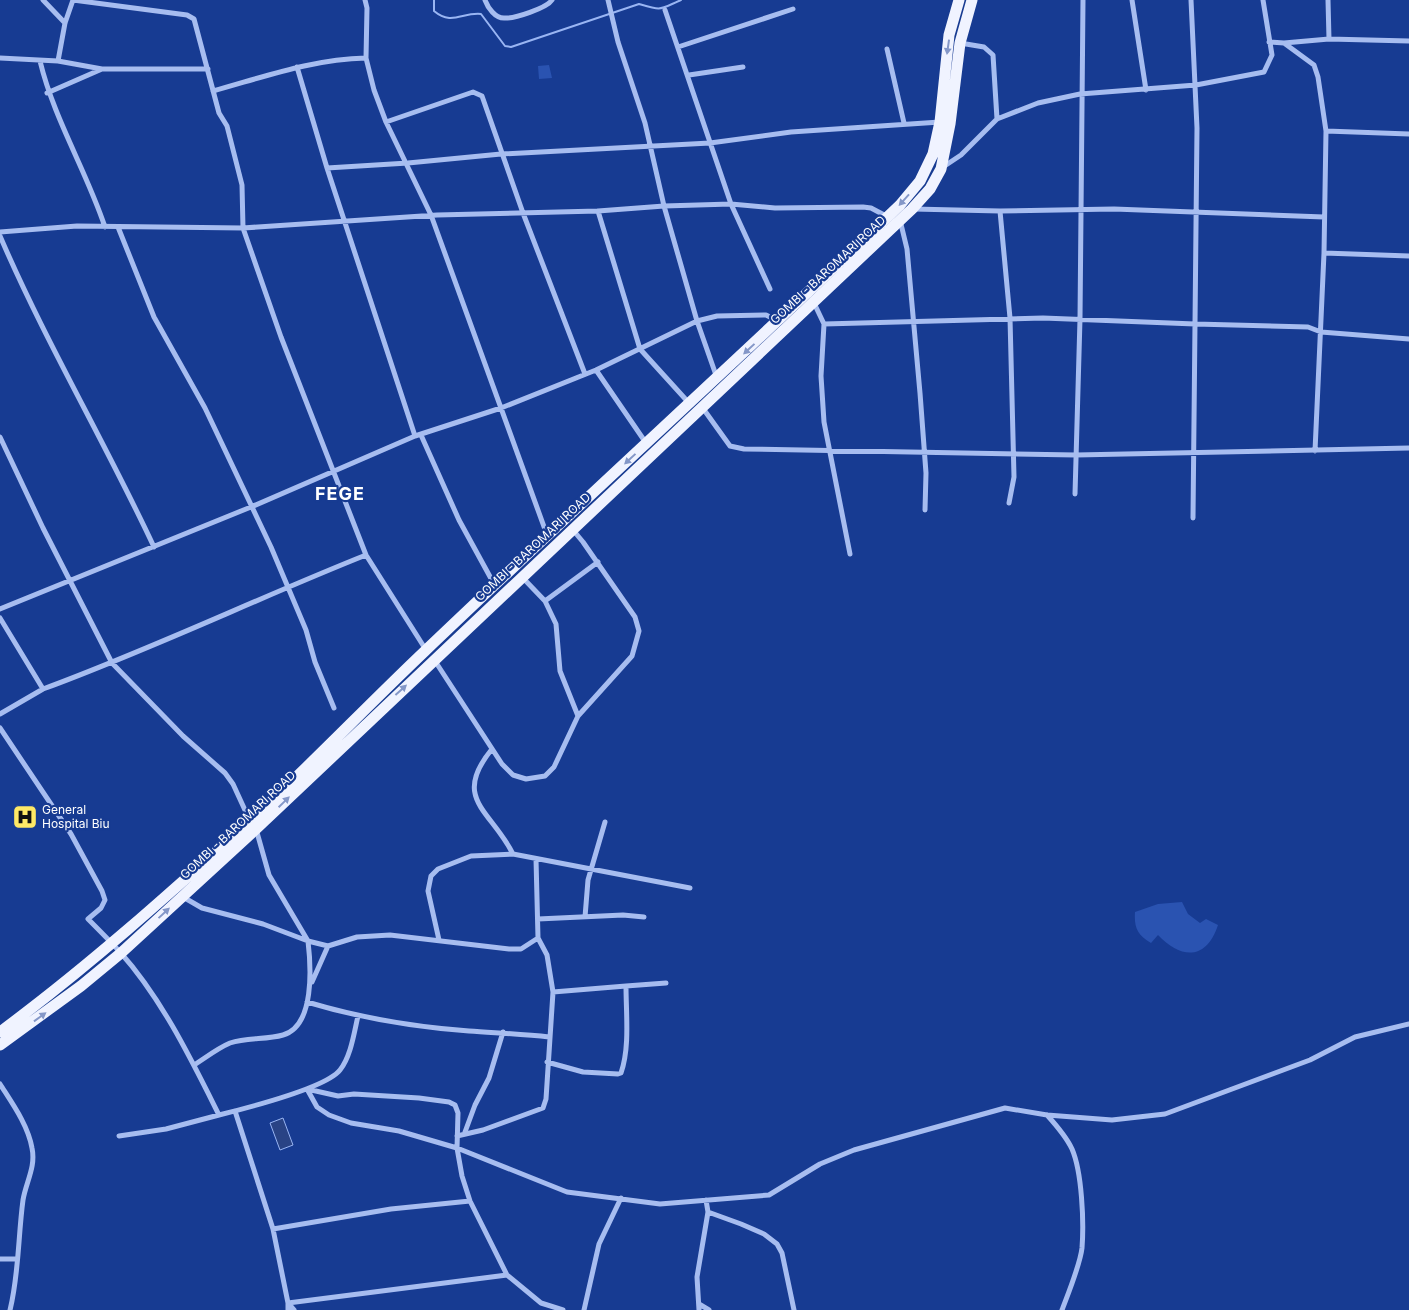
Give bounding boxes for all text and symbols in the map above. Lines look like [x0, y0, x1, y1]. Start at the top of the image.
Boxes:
one-way arrow [943, 40, 951, 56]
one-way arrow [899, 194, 910, 206]
street label: GOMBI - BAROMARI ROAD [767, 212, 888, 327]
one-way arrow [744, 343, 756, 355]
one-way arrow [624, 453, 636, 465]
district label: FEGE [315, 483, 365, 504]
street label: GOMBI - BAROMARI ROAD [472, 489, 593, 604]
one-way arrow [395, 685, 408, 696]
street label: GOMBI - BAROMARI ROAD [177, 767, 298, 882]
one-way arrow [277, 797, 289, 809]
place label: General Hospital Biu [42, 802, 110, 831]
hospital icon: General Hospital Biu [12, 804, 38, 830]
one-way arrow [158, 907, 170, 919]
one-way arrow [33, 1012, 46, 1022]

